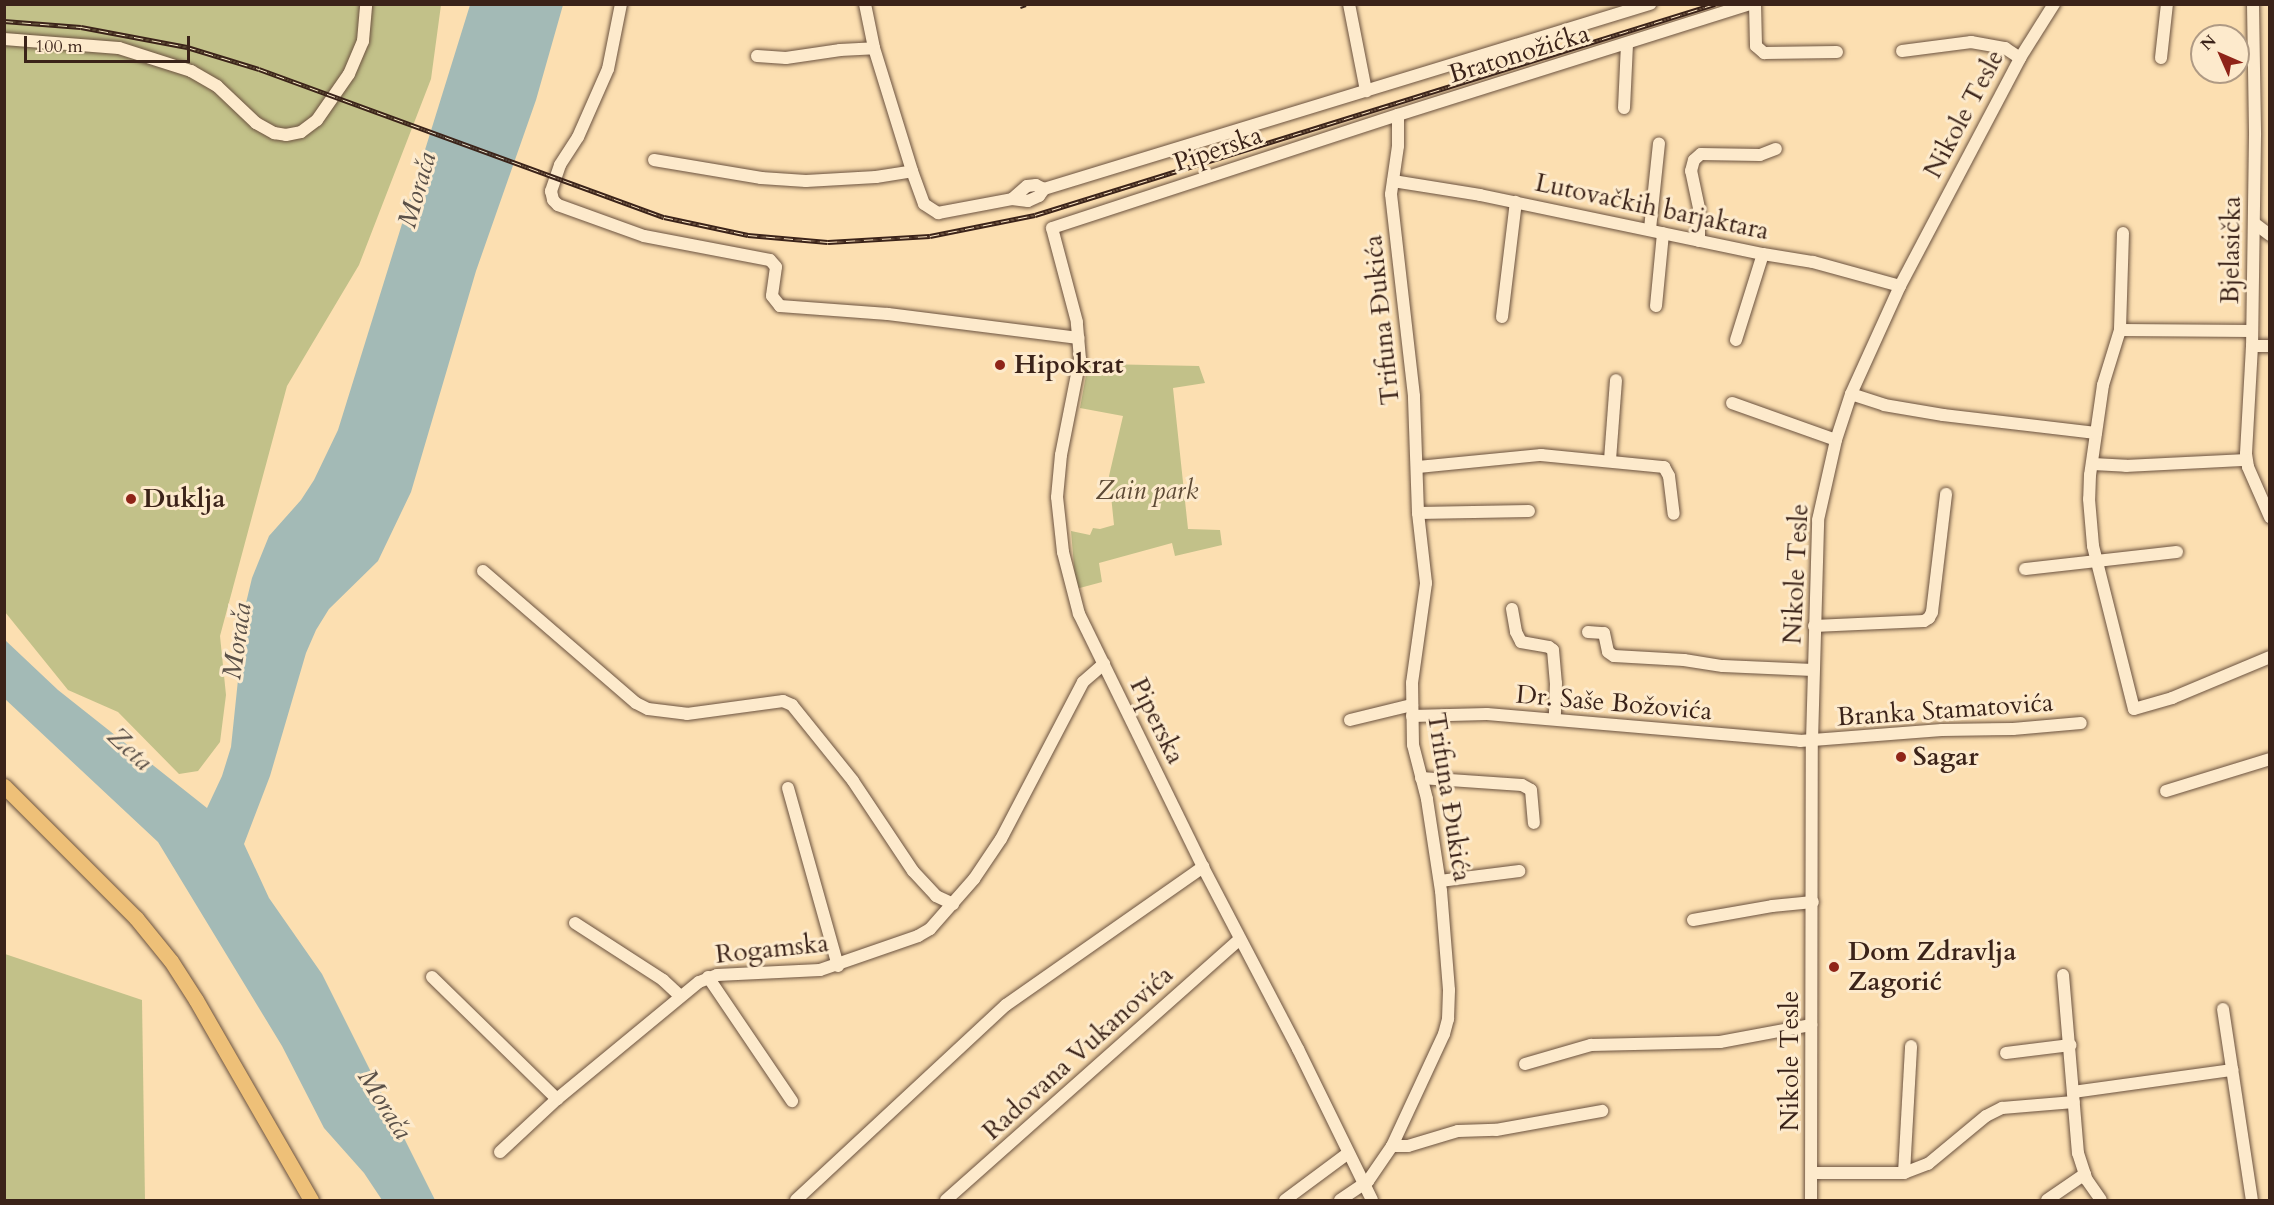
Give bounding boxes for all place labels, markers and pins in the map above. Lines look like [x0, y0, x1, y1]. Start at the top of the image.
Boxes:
place label: Hipokrat [1014, 349, 1124, 381]
marker: Hipokrat [991, 356, 1009, 374]
place label: Duklja [143, 483, 226, 515]
marker: Duklja [124, 492, 138, 506]
place label: Sagar [1913, 741, 1979, 773]
marker: Sagar [1894, 750, 1908, 764]
place label: Dom Zdravlja Zagorić [1848, 936, 2016, 998]
marker: Dom Zdravlja Zagorić [1825, 958, 1843, 976]

